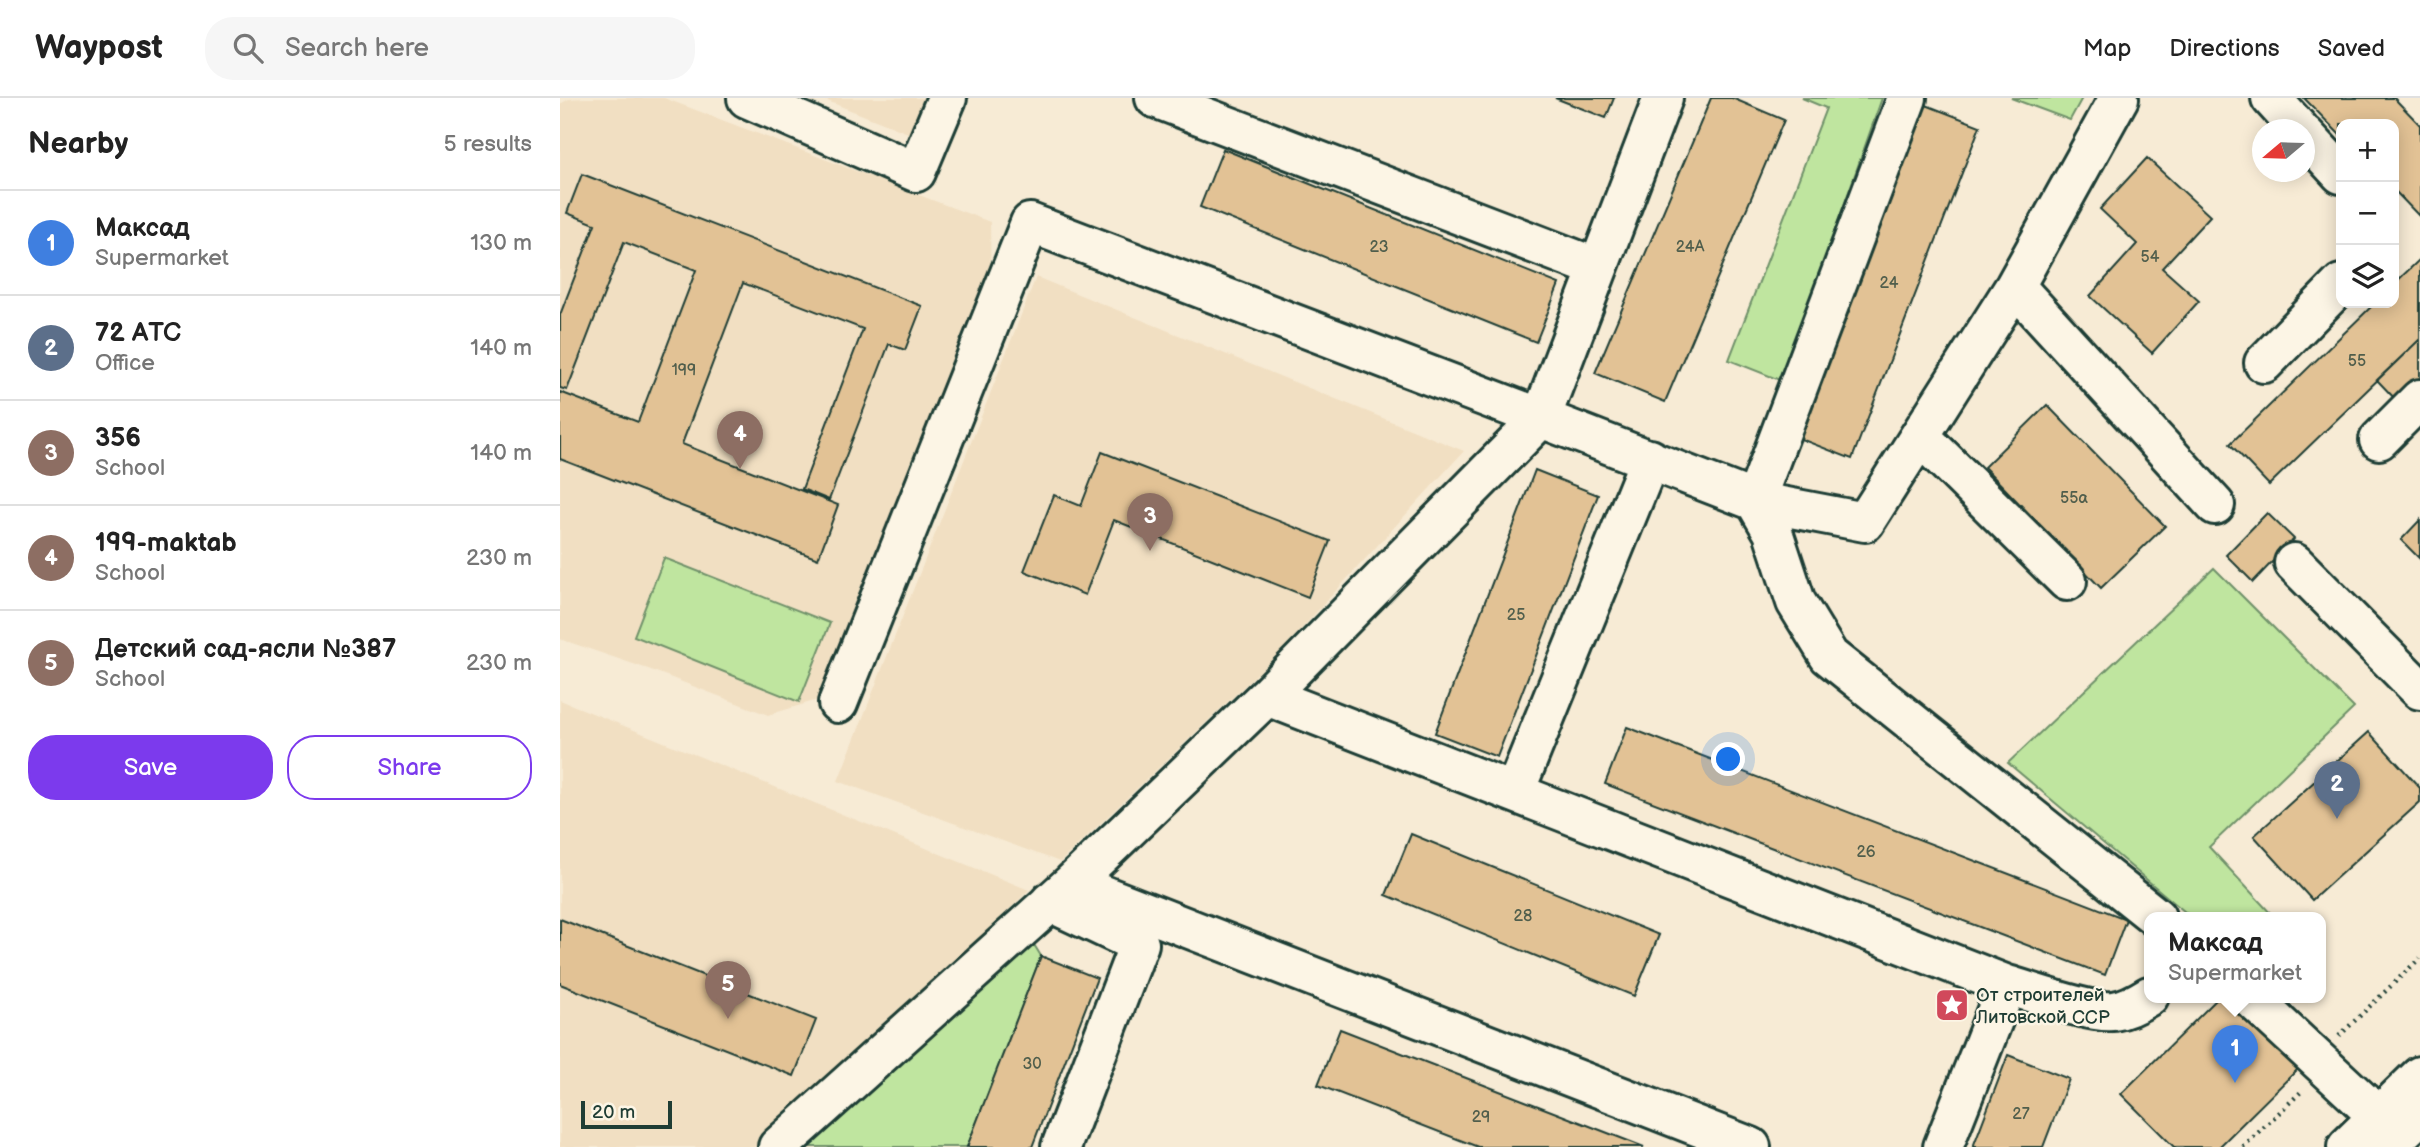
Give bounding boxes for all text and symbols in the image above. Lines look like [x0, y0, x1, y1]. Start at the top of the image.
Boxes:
search box [205, 17, 695, 80]
text: Waypost [35, 28, 163, 68]
icon: search [229, 29, 267, 67]
text: Search here [285, 33, 429, 64]
text: Map [2083, 34, 2131, 63]
text: Directions [2169, 34, 2280, 63]
text: Saved [2318, 34, 2385, 63]
north arrow [2252, 119, 2315, 182]
map controls [2336, 119, 2399, 308]
button: + [2336, 119, 2399, 182]
text: Nearby [28, 126, 128, 162]
text: 5 results [444, 130, 532, 158]
button: − [2336, 182, 2399, 245]
text: Максад [95, 213, 190, 244]
text: 1 [46, 229, 56, 257]
text: 130 m [470, 229, 532, 257]
house number: 23 [1370, 238, 1389, 257]
house number: 24А [1676, 238, 1705, 257]
text: Supermarket [95, 244, 229, 272]
button: layers [2336, 245, 2399, 308]
house number: 54 [2141, 248, 2160, 267]
house number: 24 [1880, 274, 1899, 293]
text: 72 АТС [95, 318, 181, 349]
text: 2 [44, 334, 58, 362]
text: 140 m [470, 334, 532, 362]
text: Office [95, 349, 155, 377]
house number: 55 [2348, 352, 2366, 371]
house number: 199 [672, 361, 696, 380]
pin: 4 [717, 411, 763, 469]
text: 356 [95, 423, 141, 454]
text: 3 [44, 439, 58, 467]
text: 140 m [470, 439, 532, 467]
text: School [95, 454, 165, 482]
house number: 55а [2060, 489, 2088, 508]
pin: 3 [1127, 493, 1173, 551]
text: 199-maktab [95, 528, 237, 559]
text: 4 [44, 544, 58, 572]
text: 230 m [466, 544, 532, 572]
text: School [95, 559, 165, 587]
house number: 25 [1507, 606, 1525, 625]
text: Детский сад-ясли №387 [95, 634, 396, 665]
text: 5 [44, 649, 58, 677]
text: 230 m [466, 649, 532, 677]
text: School [95, 665, 165, 693]
button: Save [28, 735, 273, 800]
button: Share [287, 735, 532, 800]
your location [1711, 742, 1745, 776]
pin: 2 [2314, 761, 2360, 819]
house number: 26 [1856, 843, 1876, 862]
house number: 28 [1514, 907, 1532, 926]
popup [2144, 912, 2326, 1003]
text: Максад [2168, 928, 2263, 959]
text: Supermarket [2168, 959, 2302, 987]
pin: 5 [705, 961, 751, 1019]
place label: От строителей Литовской ССР [1975, 984, 2110, 1029]
place icon: От строителей Литовской ССР [1933, 986, 1971, 1024]
pin: 1 [2212, 1025, 2258, 1083]
house number: 30 [1022, 1055, 1042, 1074]
scale bar [581, 1098, 672, 1130]
text: 20 m [592, 1101, 635, 1124]
house number: 27 [2012, 1105, 2030, 1124]
house number: 29 [1472, 1108, 1490, 1127]

